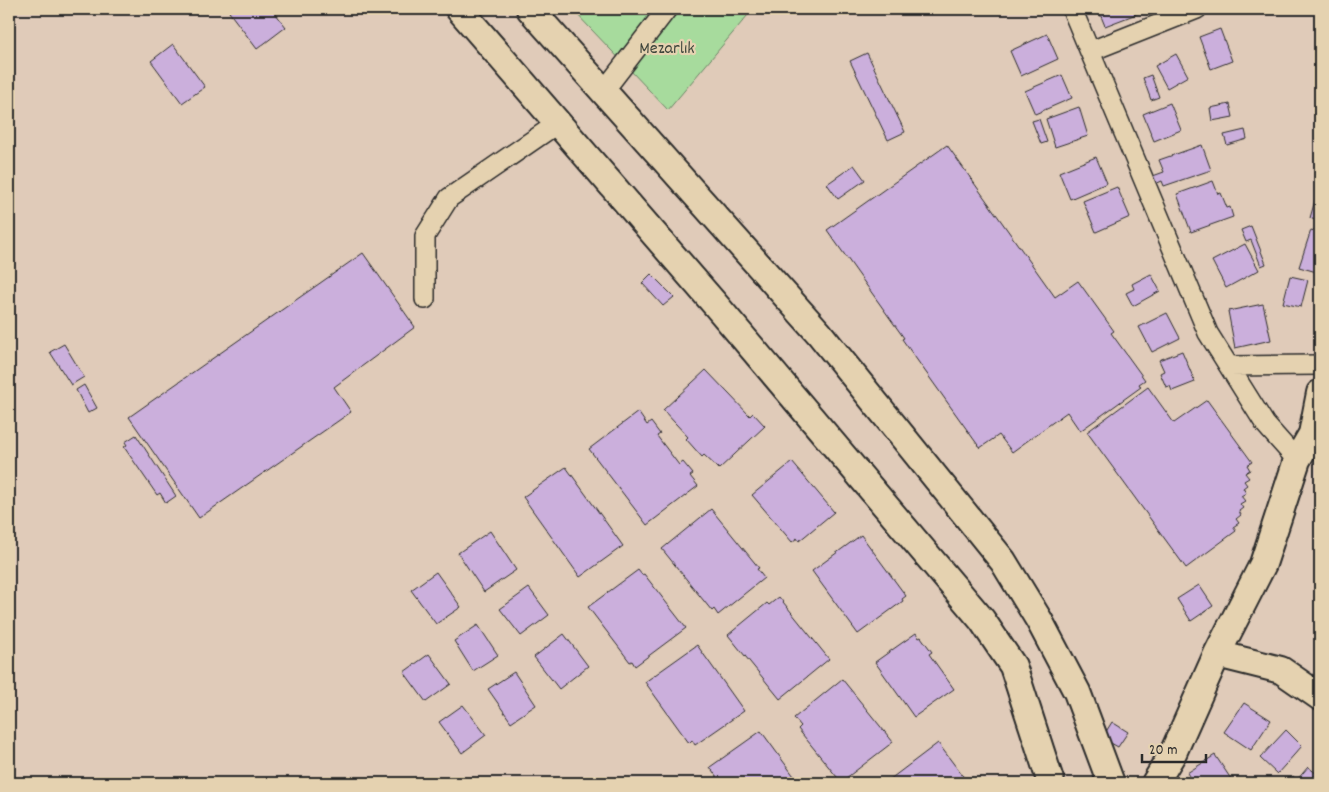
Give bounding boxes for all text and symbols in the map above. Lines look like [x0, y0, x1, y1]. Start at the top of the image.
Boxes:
park label: Mezarlık [639, 37, 695, 62]
scale bar [1142, 732, 1205, 764]
text: 20 m [1149, 740, 1177, 762]

